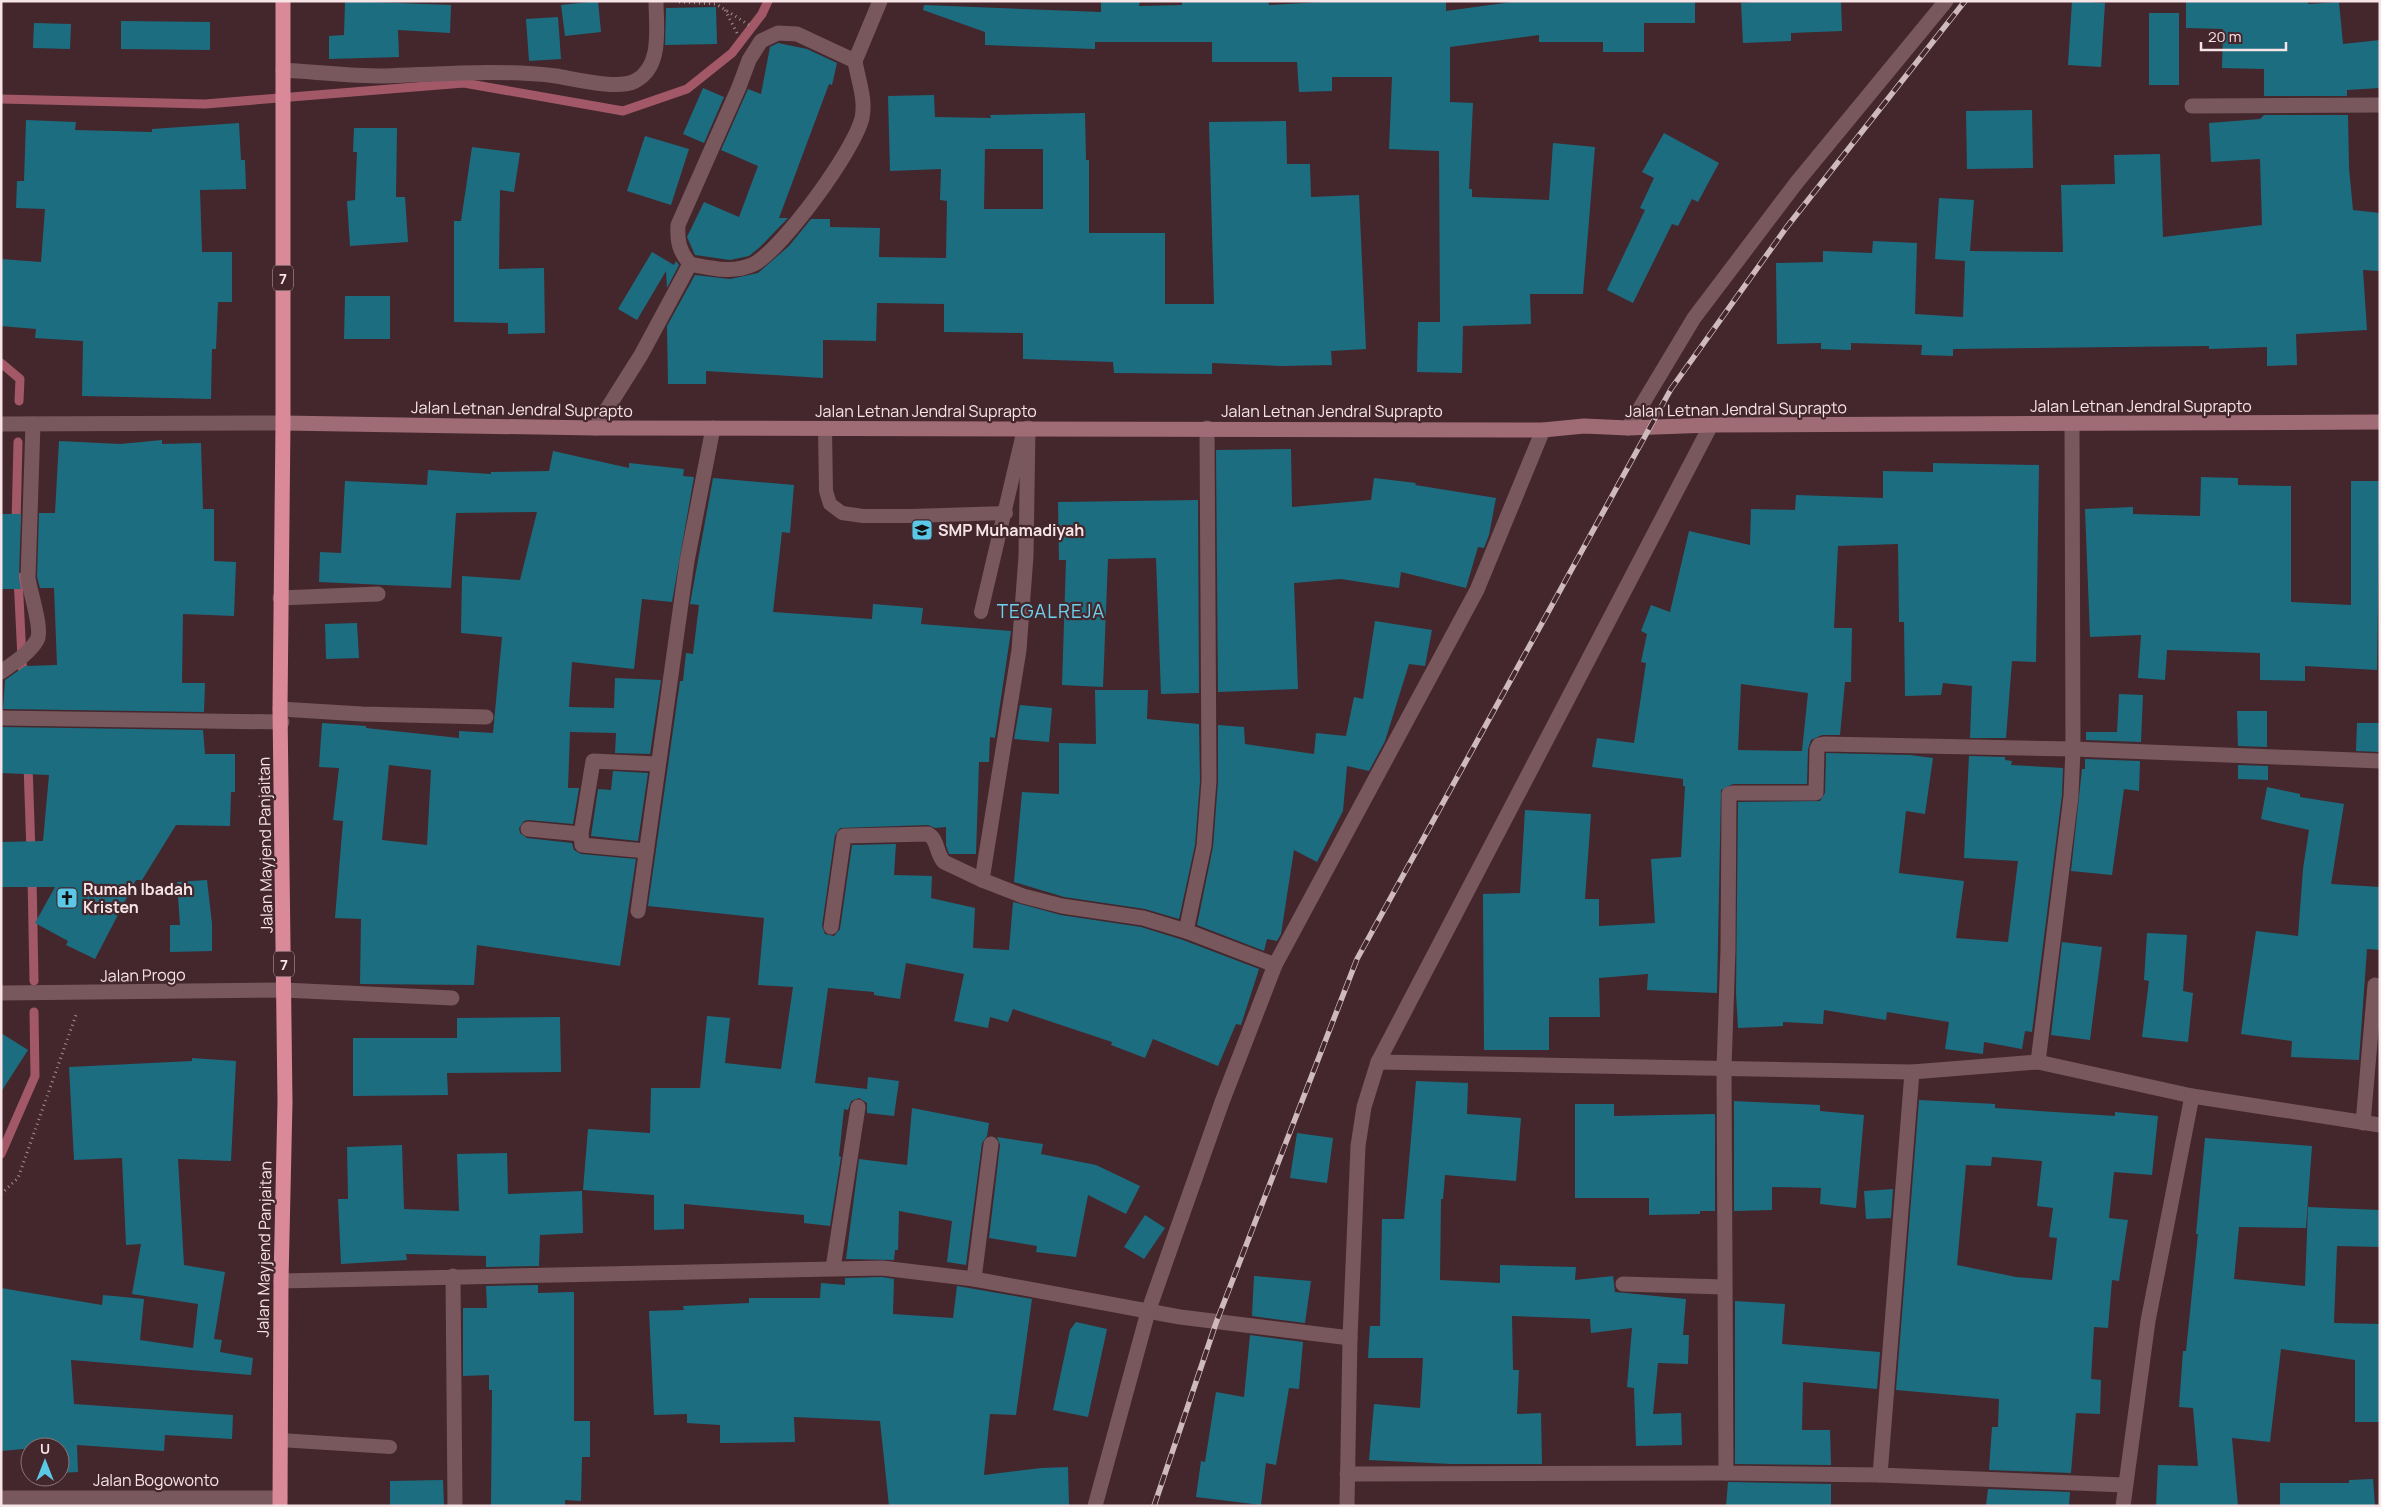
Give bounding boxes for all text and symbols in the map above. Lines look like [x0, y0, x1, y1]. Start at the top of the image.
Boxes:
scale bar [2201, 20, 2286, 52]
text: 20 m [2208, 26, 2241, 47]
road number: 7 [273, 266, 293, 290]
street label: Jalan Letnan Jendral Suprapto [2030, 395, 2252, 417]
street label: Jalan Letnan Jendral Suprapto [411, 396, 633, 422]
street label: Jalan Letnan Jendral Suprapto [1625, 396, 1847, 422]
street label: Jalan Letnan Jendral Suprapto [815, 400, 1037, 422]
street label: Jalan Letnan Jendral Suprapto [1221, 400, 1443, 422]
school or university icon: SMP Muhamadiyah [910, 518, 934, 542]
place label: SMP Muhamadiyah [938, 519, 1084, 541]
district label: TEGALREJA [997, 598, 1105, 624]
street label: Jalan Mayjend Panjaitan [252, 757, 278, 933]
place label: Rumah Ibadah Kristen [83, 878, 193, 918]
church icon: Rumah Ibadah Kristen [55, 886, 79, 910]
road number: 7 [274, 952, 294, 976]
street label: Jalan Progo [100, 963, 186, 987]
street label: Jalan Mayjend Panjaitan [251, 1161, 277, 1337]
north arrow [20, 1437, 70, 1487]
text: U [40, 1439, 50, 1458]
street label: Jalan Bogowonto [93, 1469, 219, 1491]

